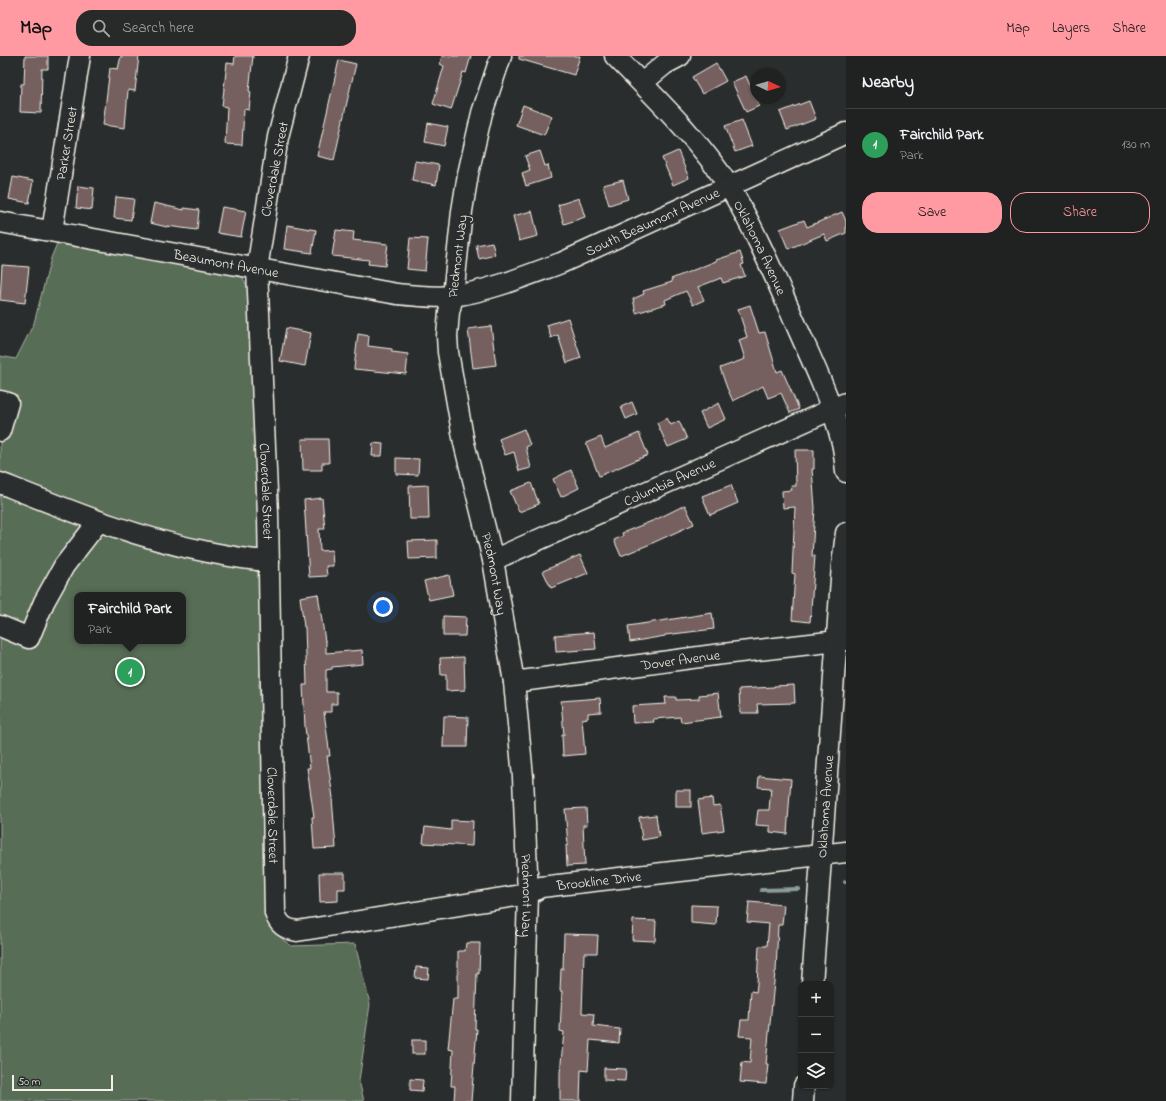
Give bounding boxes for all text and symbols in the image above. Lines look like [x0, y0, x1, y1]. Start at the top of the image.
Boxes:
search box [76, 10, 356, 46]
text: Map [20, 15, 52, 42]
icon: search [90, 17, 112, 39]
text: Search here [122, 17, 194, 39]
text: Map [1006, 18, 1030, 39]
text: Layers [1052, 18, 1090, 39]
text: Share [1112, 18, 1146, 39]
north arrow [750, 68, 786, 104]
text: Nearby [862, 70, 914, 95]
street label: Parker Street [51, 104, 84, 182]
street label: Cloverdale Street [256, 120, 295, 219]
text: Fairchild Park [900, 124, 983, 146]
text: 1 [873, 135, 877, 154]
text: 130 m [1122, 135, 1150, 154]
text: Park [900, 146, 924, 165]
street label: South Beaumont Avenue [582, 183, 724, 263]
button: Save [862, 192, 1002, 233]
button: Share [1010, 192, 1150, 233]
street label: Oklahoma Avenue [727, 197, 791, 299]
street label: Piedmont Way [443, 213, 475, 299]
street label: Beaumont Avenue [171, 245, 281, 284]
street label: Cloverdale Street [253, 443, 277, 540]
street label: Columbia Avenue [621, 453, 720, 513]
street label: Piedmont Way [475, 531, 511, 617]
popup [74, 592, 186, 644]
your location [373, 597, 393, 617]
text: Fairchild Park [88, 598, 172, 620]
text: Park [88, 620, 112, 639]
street label: Dover Avenue [639, 645, 722, 677]
pin: 1 [117, 657, 143, 687]
street label: Oklahoma Avenue [812, 754, 840, 859]
street label: Cloverdale Street [260, 767, 283, 864]
street label: Piedmont Way [514, 853, 537, 938]
street label: Brookline Drive [555, 866, 643, 897]
map controls [798, 981, 834, 1089]
button: + [798, 981, 834, 1017]
button: − [798, 1017, 834, 1053]
button: layers [798, 1053, 834, 1089]
scale bar [12, 1073, 113, 1092]
text: 50 m [18, 1074, 40, 1090]

